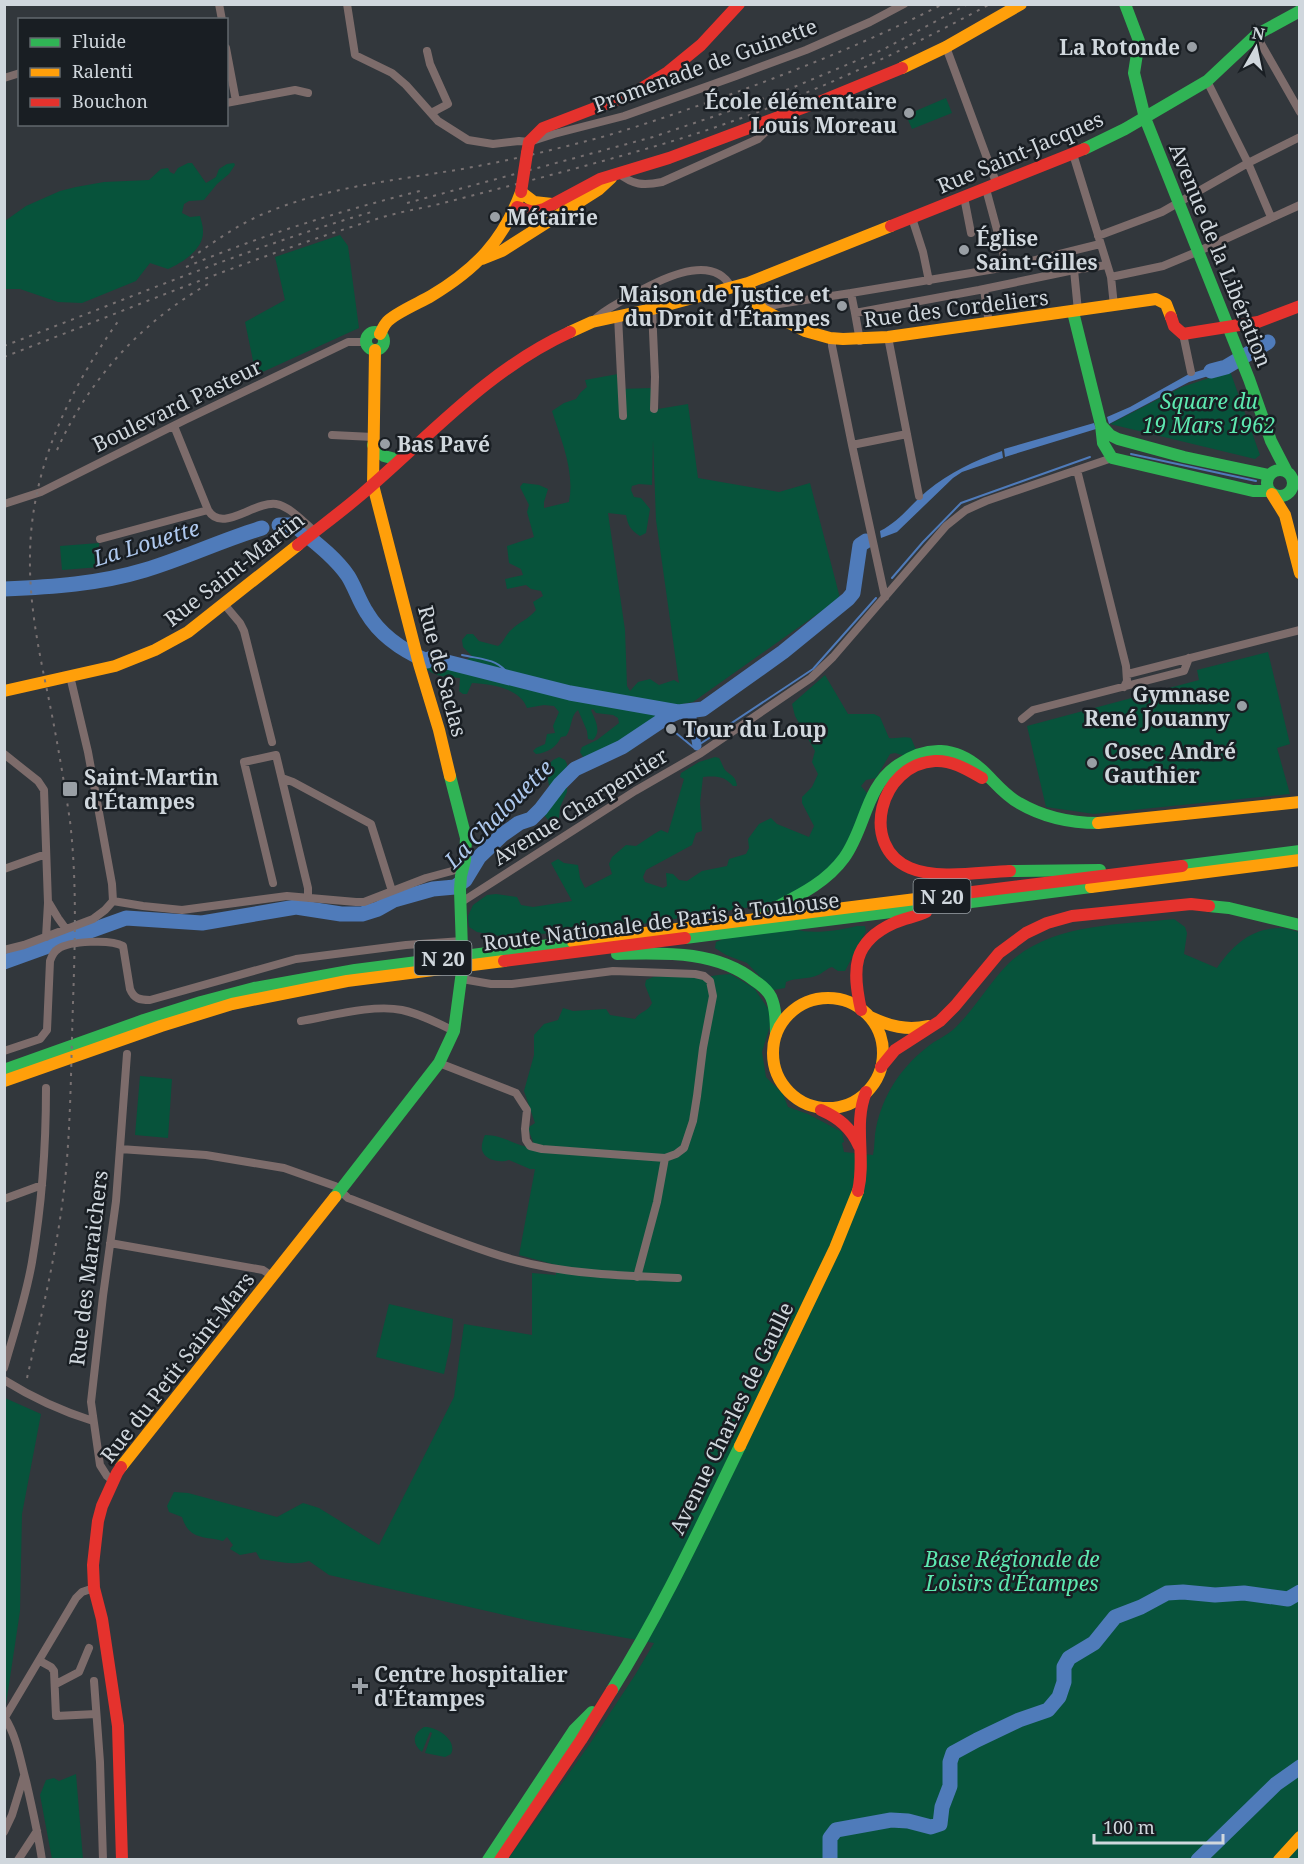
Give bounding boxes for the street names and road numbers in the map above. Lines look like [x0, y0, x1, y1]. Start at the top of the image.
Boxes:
street label: Promenade de Guinette [589, 11, 821, 119]
street label: Rue Saint-Jacques [933, 104, 1107, 200]
street label: Avenue de la Libération [1163, 139, 1279, 371]
street label: Rue des Cordeliers [862, 283, 1050, 333]
street label: Boulevard Pasteur [88, 352, 266, 458]
street label: Rue Saint-Martin [158, 506, 310, 632]
street label: Rue de Saclas [412, 602, 474, 740]
street label: Avenue Charpentier [487, 741, 673, 871]
road number: N 20 [914, 879, 970, 913]
street label: Route Nationale de Paris à Toulouse [481, 885, 841, 957]
road number: N 20 [414, 941, 472, 975]
street label: Rue des Maraichers [62, 1169, 114, 1367]
street label: Rue du Petit Saint-Mars [94, 1266, 260, 1468]
street label: Avenue Charles de Gaulle [662, 1297, 800, 1539]

